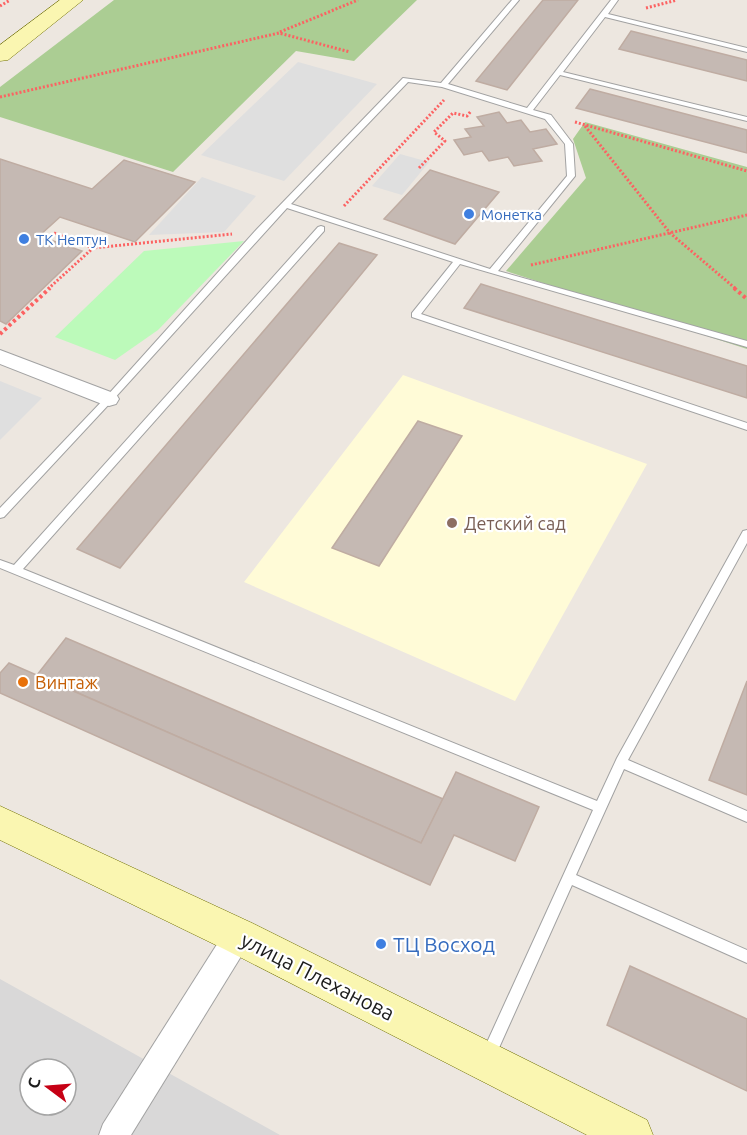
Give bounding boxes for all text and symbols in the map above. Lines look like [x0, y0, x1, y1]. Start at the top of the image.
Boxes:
place label: Монетка [481, 206, 542, 223]
marker: Монетка [462, 207, 476, 221]
place label: ТК Нептун [36, 231, 107, 248]
marker: ТК Нептун [17, 232, 31, 246]
place label: Детский сад [464, 513, 566, 533]
marker: Детский сад [445, 516, 459, 530]
place label: Винтаж [35, 672, 99, 692]
marker: Винтаж [16, 675, 30, 689]
street label: улица Плеханова [237, 927, 399, 1025]
place label: ТЦ Восход [393, 932, 495, 956]
marker: ТЦ Восход [374, 937, 388, 951]
north arrow [18, 1057, 78, 1117]
text: С [24, 1075, 44, 1090]

